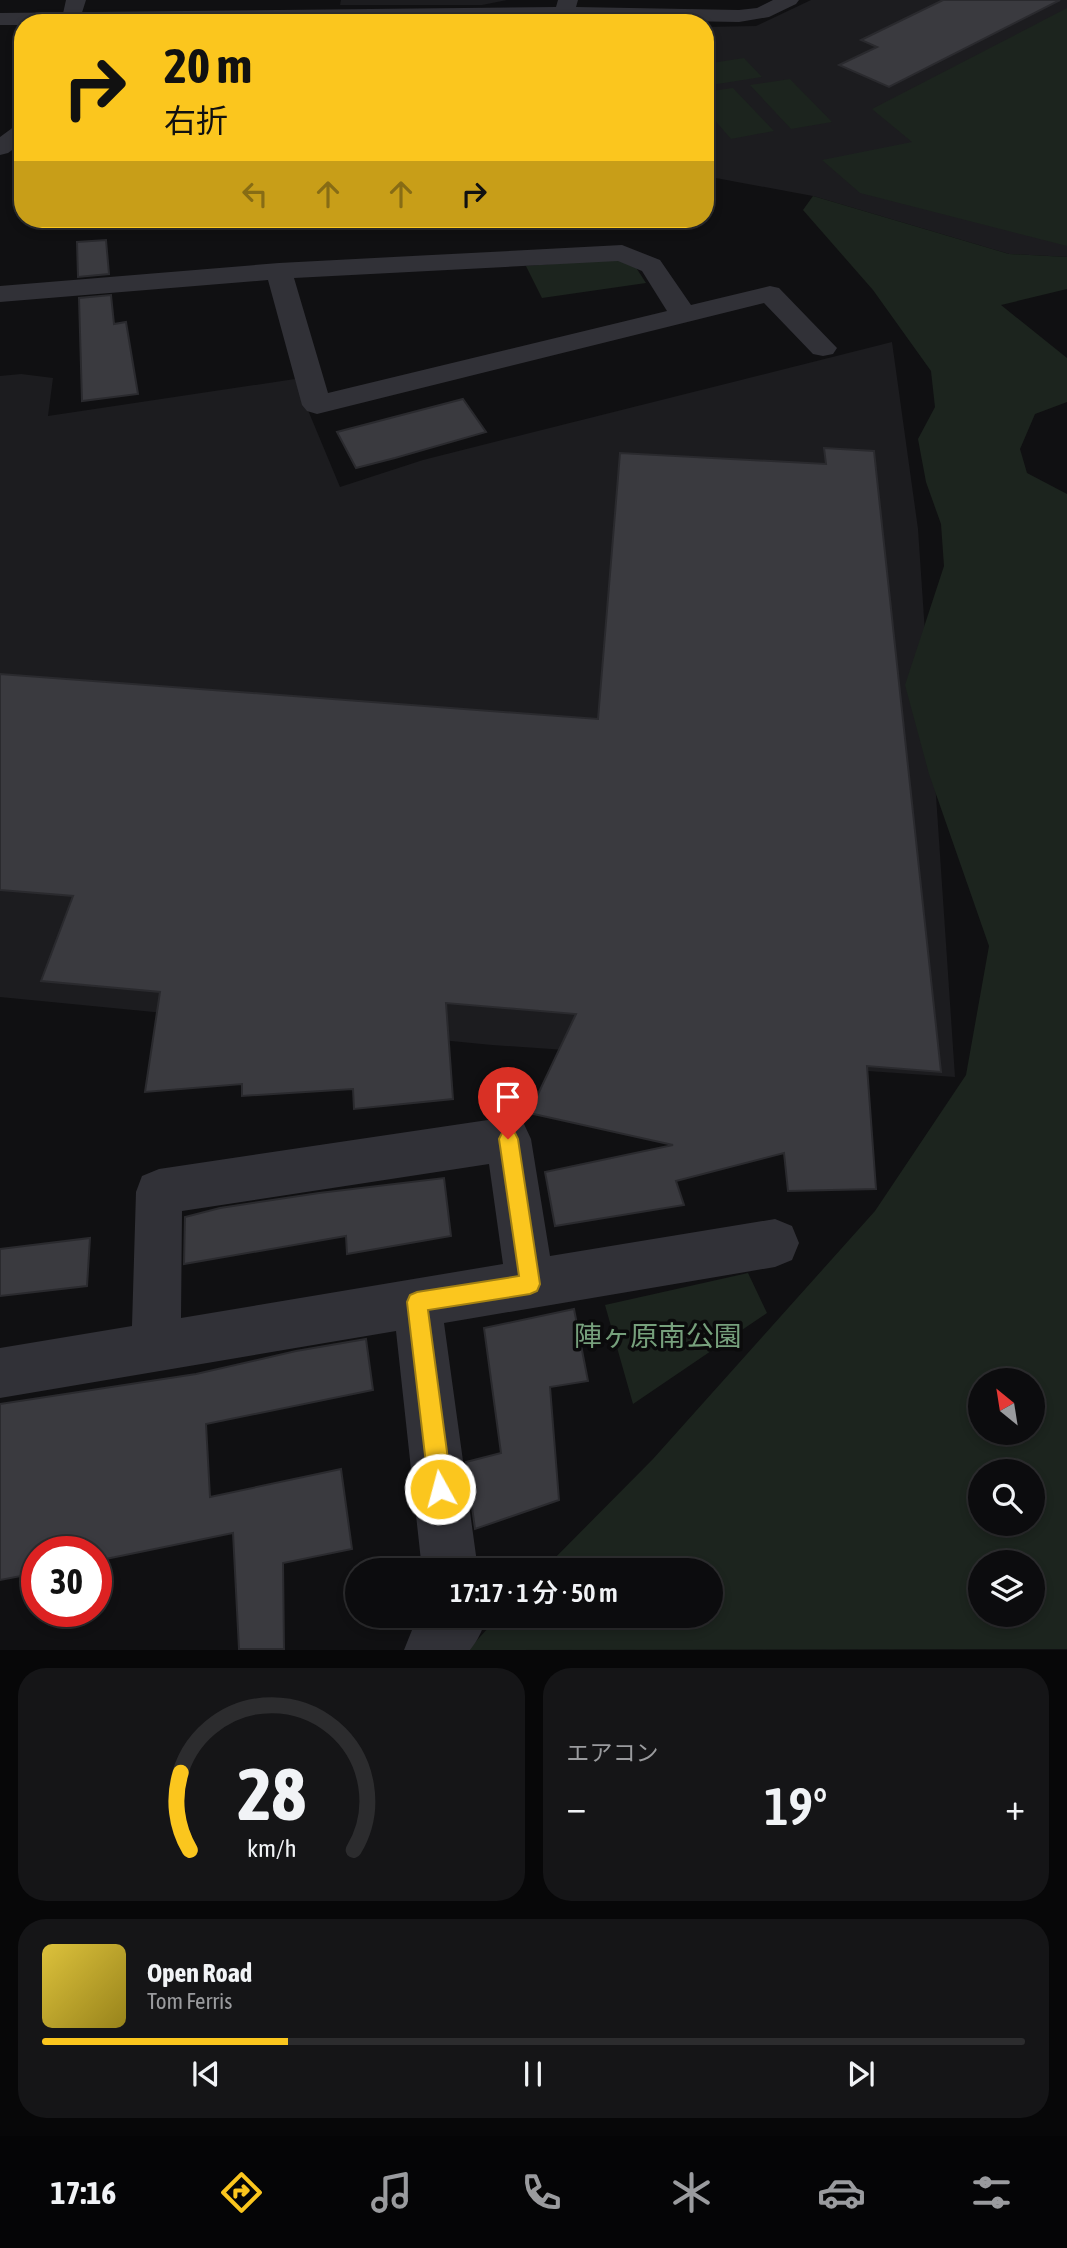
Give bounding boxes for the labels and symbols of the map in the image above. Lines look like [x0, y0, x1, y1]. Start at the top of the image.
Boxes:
pin [478, 1067, 538, 1139]
park label: 陣ヶ原南公園 [574, 1320, 742, 1352]
north arrow [968, 1368, 1045, 1446]
position arrow [403, 1452, 477, 1526]
speed limit sign: 30 [21, 1536, 112, 1627]

